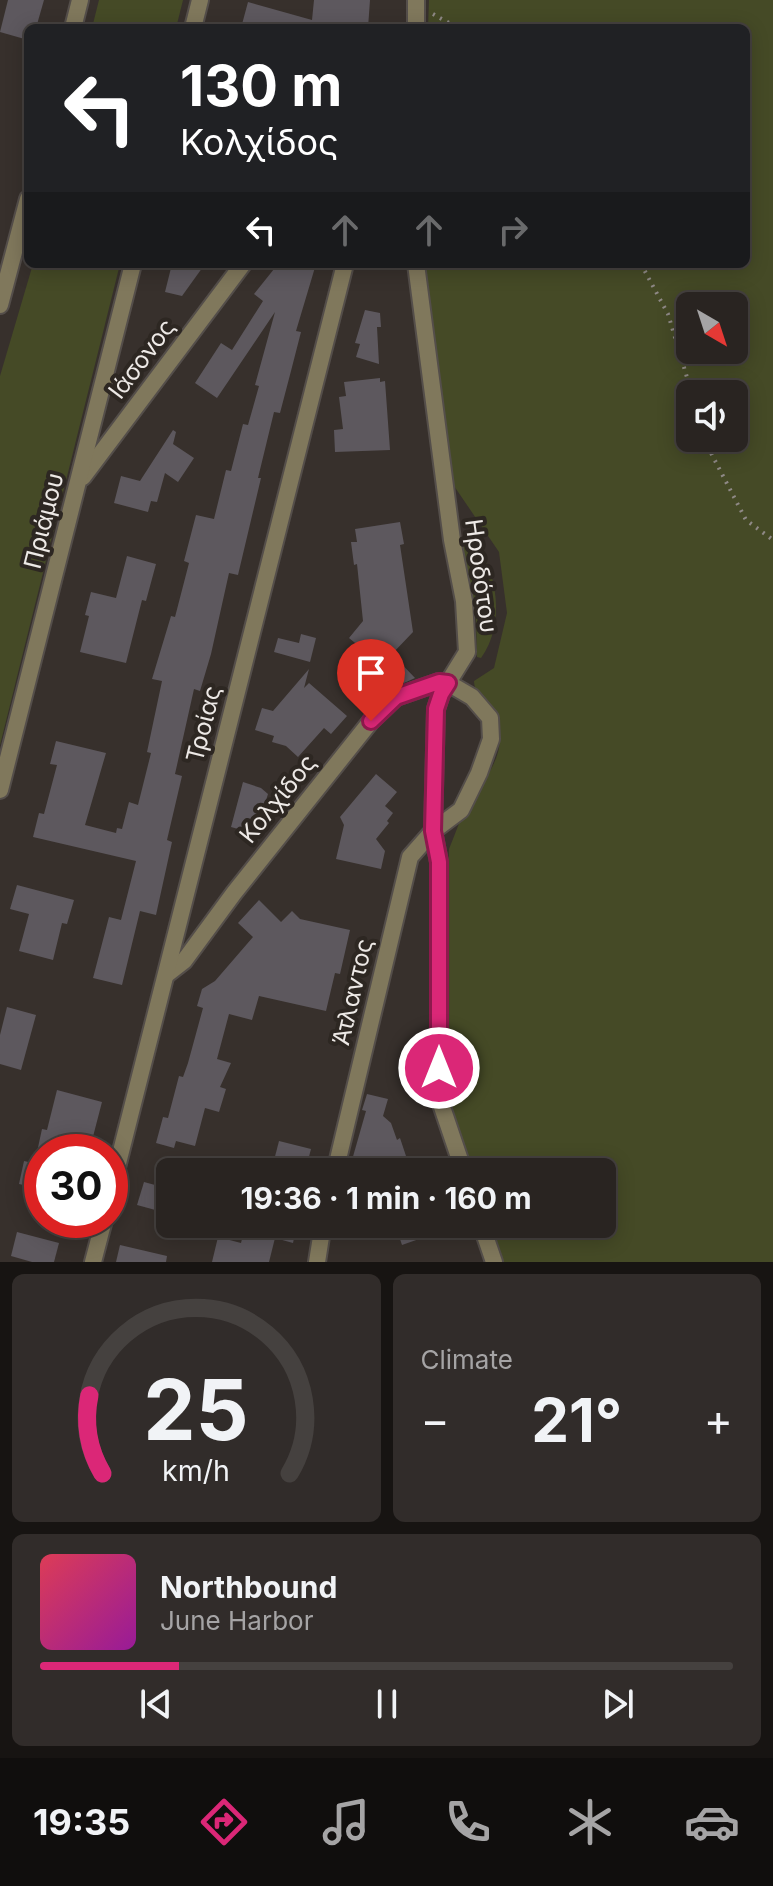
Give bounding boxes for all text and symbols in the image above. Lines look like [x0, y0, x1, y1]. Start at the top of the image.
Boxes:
text: 130 m [180, 52, 342, 120]
icon: left [48, 56, 152, 160]
text: Κολχίδος [180, 120, 339, 164]
icon: left [239, 208, 283, 252]
icon: ahead [323, 208, 367, 252]
icon: ahead [407, 208, 451, 252]
icon: right [491, 208, 535, 252]
north arrow [676, 292, 748, 364]
map controls [676, 292, 748, 452]
street label: Ιάσονος [102, 313, 181, 404]
button: sound [676, 380, 748, 452]
street label: Πριάμου [18, 470, 69, 572]
street label: Ηροδότου [459, 517, 504, 635]
pin [337, 639, 405, 721]
icon: arrive [349, 651, 393, 695]
street label: Τροίας [180, 683, 227, 765]
street label: Κολχίδος [233, 748, 322, 849]
street label: Άτλαντος [326, 936, 379, 1048]
position arrow [397, 1026, 481, 1110]
speed limit sign: 30 [24, 1134, 128, 1238]
text: 19:36 · 1 min · 160 m [240, 1180, 532, 1216]
text: Climate [421, 1344, 513, 1375]
text: 25 [143, 1359, 249, 1460]
text: 21° [531, 1384, 622, 1456]
text: − [421, 1393, 450, 1447]
text: + [704, 1393, 733, 1447]
text: km/h [162, 1453, 230, 1488]
text: Northbound [160, 1569, 337, 1605]
text: June Harbor [160, 1605, 313, 1636]
icon: previous [134, 1682, 178, 1726]
icon: pause [365, 1682, 409, 1726]
icon: next [596, 1682, 640, 1726]
icon: directions [196, 1794, 252, 1850]
icon: music [318, 1794, 374, 1850]
icon: phone [440, 1794, 496, 1850]
icon: climate [562, 1794, 618, 1850]
icon: car [684, 1794, 740, 1850]
text: 19:35 [33, 1800, 130, 1844]

